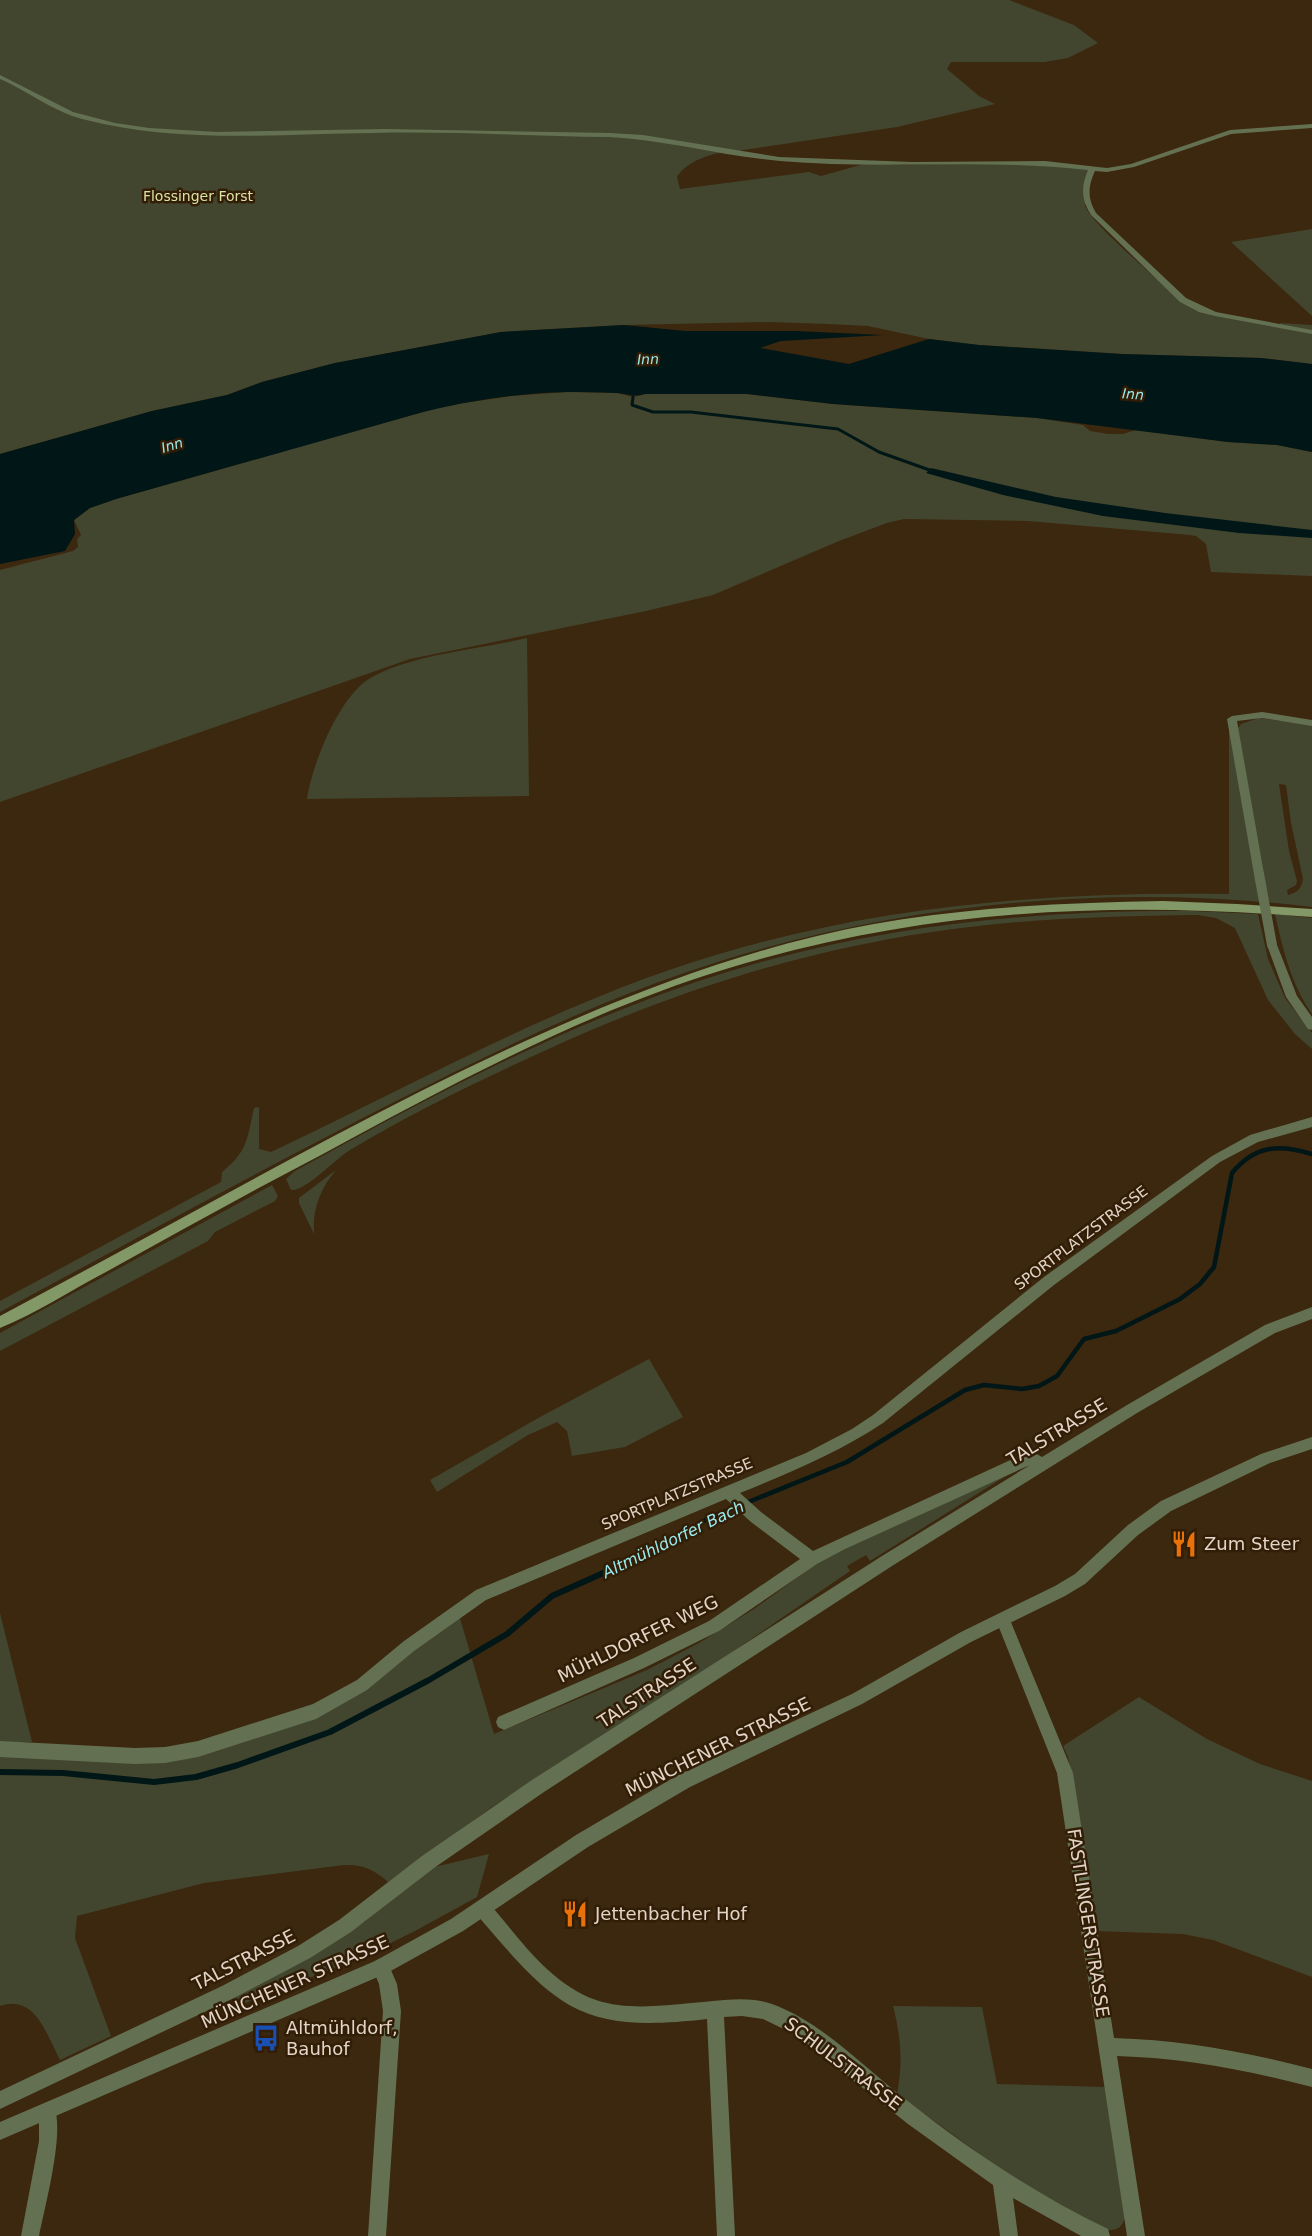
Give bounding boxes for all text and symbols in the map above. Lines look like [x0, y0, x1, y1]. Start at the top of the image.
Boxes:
park label: Flossinger Forst [143, 188, 254, 204]
water label: Inn [637, 351, 659, 367]
water label: Inn [1122, 385, 1144, 403]
water label: Inn [159, 434, 185, 456]
street label: SPORTPLATZSTRASSE [1011, 1182, 1151, 1294]
street label: TALSTRASSE [1002, 1394, 1110, 1470]
street label: SPORTPLATZSTRASSE [599, 1454, 755, 1534]
water label: Altmühldorfer Bach [598, 1497, 747, 1582]
restaurant icon: Zum Steer [1169, 1529, 1199, 1559]
place label: Zum Steer [1204, 1533, 1300, 1554]
street label: MÜHLDORFER WEG [554, 1591, 721, 1687]
street label: TALSTRASSE [593, 1653, 700, 1733]
street label: MÜNCHENER STRASSE [622, 1693, 814, 1801]
street label: FASTLINGERSTRASSE [1063, 1827, 1114, 2019]
restaurant icon: Jettenbacher Hof [560, 1899, 590, 1929]
place label: Jettenbacher Hof [594, 1903, 747, 1924]
street label: TALSTRASSE [188, 1925, 299, 1995]
street label: MÜNCHENER STRASSE [198, 1931, 392, 2033]
street label: SCHULSTRASSE [780, 2013, 906, 2115]
place label: Altmühldorf, Bauhof [286, 2017, 398, 2059]
bus stop icon: Altmühldorf, Bauhof [251, 2023, 281, 2053]

